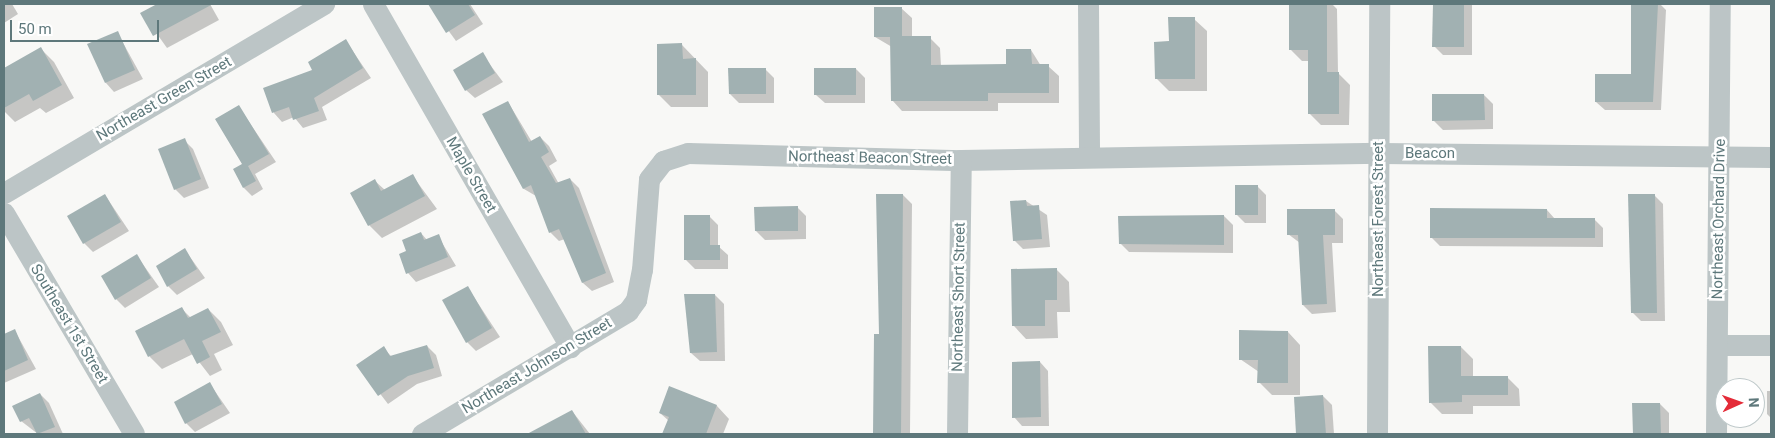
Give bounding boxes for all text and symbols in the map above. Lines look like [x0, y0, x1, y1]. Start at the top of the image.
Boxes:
scale bar [12, 10, 161, 42]
text: 50 m [18, 20, 52, 38]
street label: Northeast Green Street [93, 53, 235, 145]
street label: Maple Street [442, 134, 500, 216]
street label: Northeast Orchard Drive [1709, 138, 1729, 300]
street label: Northeast Forest Street [1370, 141, 1388, 297]
street label: Beacon [1405, 145, 1455, 163]
street label: Northeast Beacon Street [788, 148, 952, 168]
street label: Northeast Short Street [949, 222, 969, 372]
street label: Southeast 1st Street [26, 261, 112, 387]
street label: Northeast Johnson Street [459, 314, 615, 418]
north arrow [1715, 378, 1765, 428]
text: N [1746, 397, 1762, 408]

